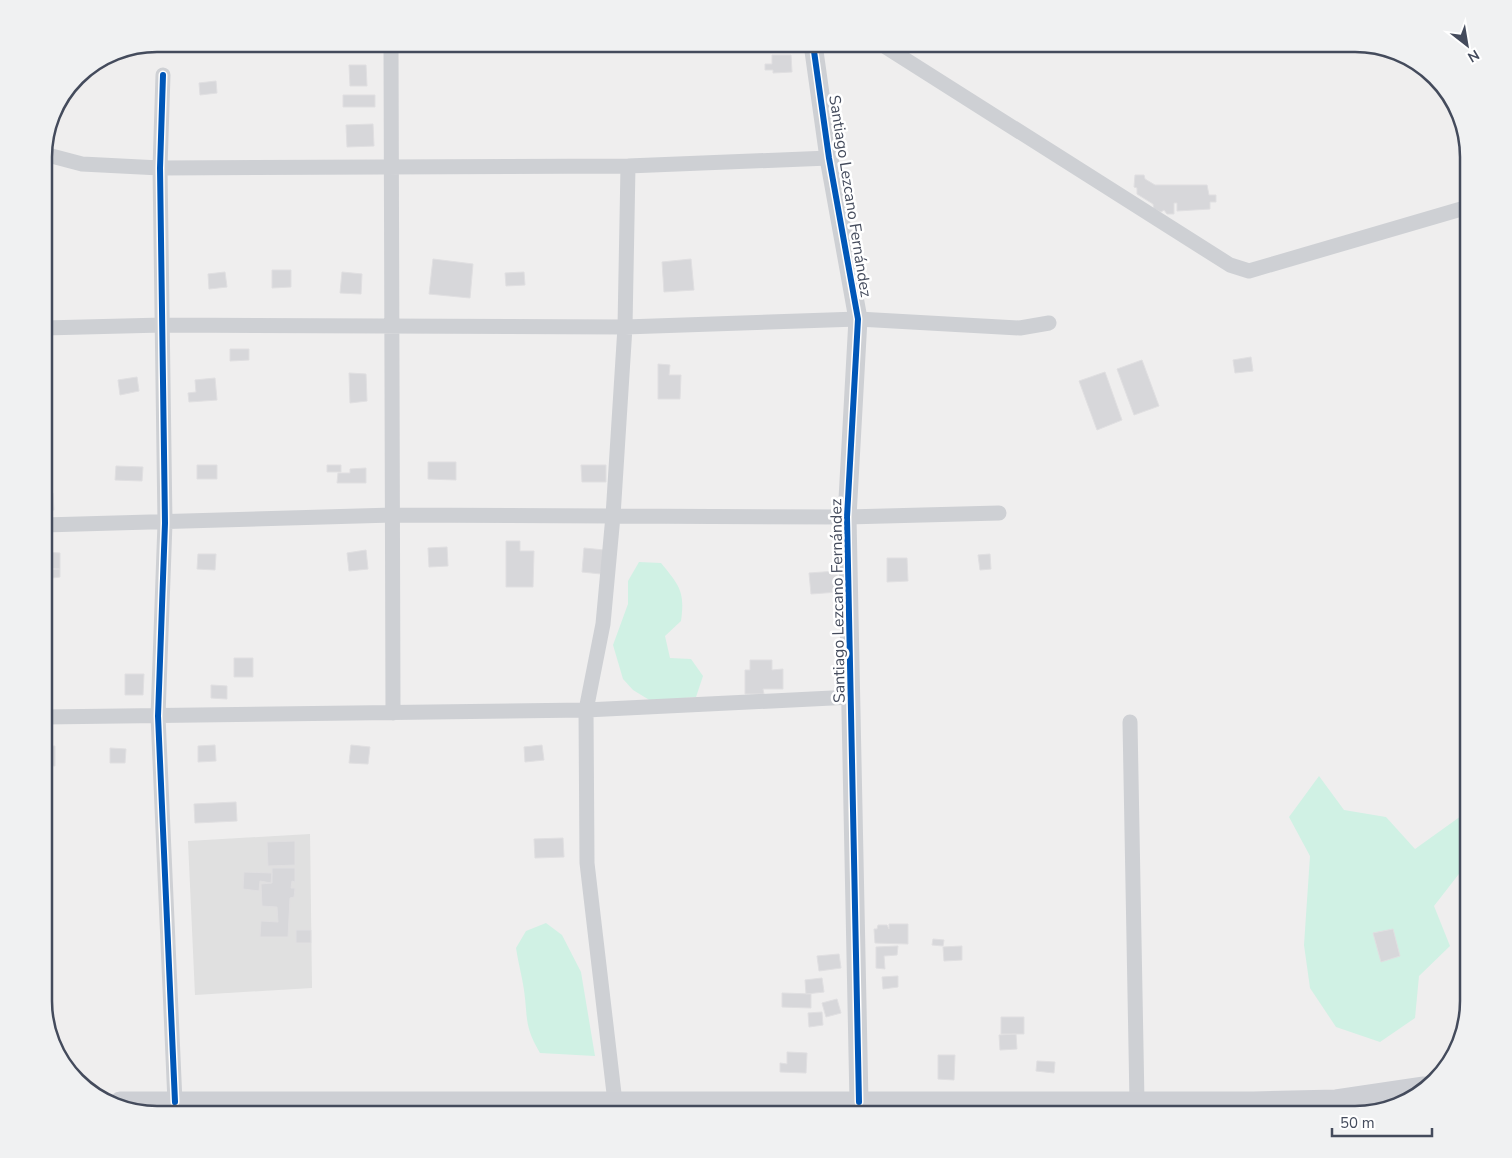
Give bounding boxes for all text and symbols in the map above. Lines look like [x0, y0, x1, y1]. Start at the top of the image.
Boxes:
north arrow [1442, 20, 1492, 70]
text: N [1464, 45, 1483, 67]
street label: Santiago Lezcano Fernández [823, 93, 877, 299]
street label: Santiago Lezcano Fernández [825, 499, 851, 703]
scale bar [1332, 1106, 1432, 1138]
text: 50 m [1340, 1113, 1375, 1133]

